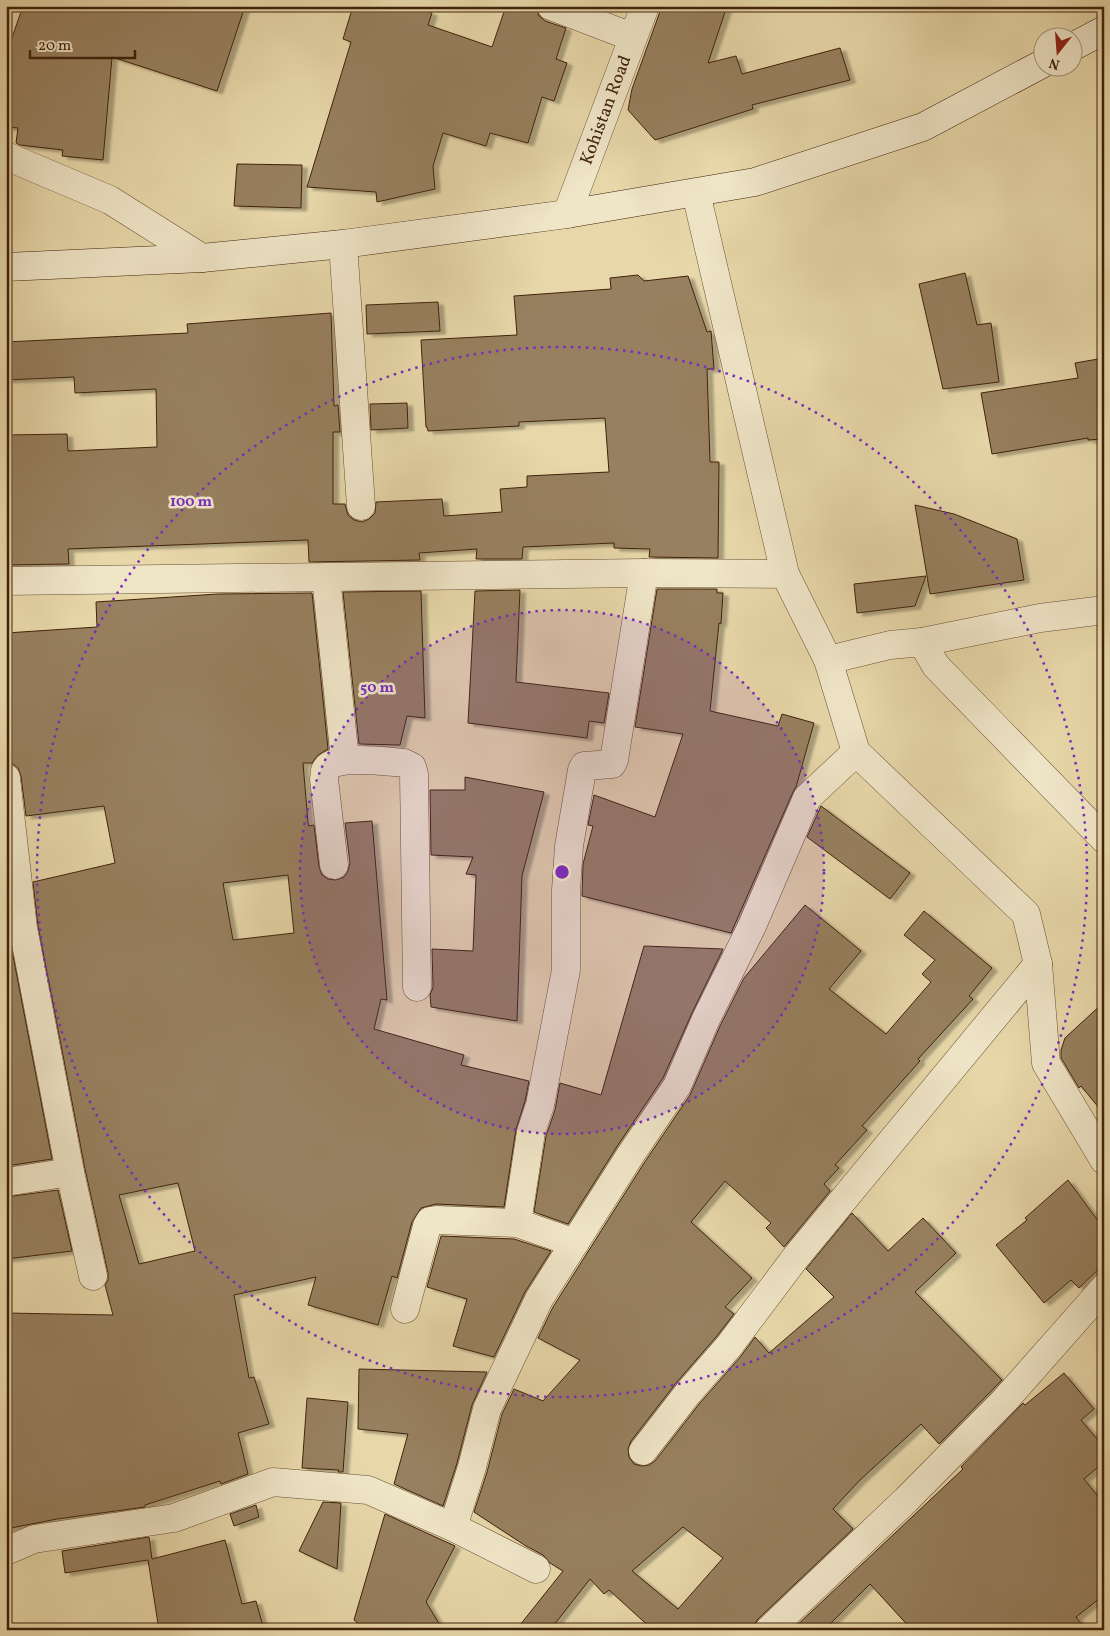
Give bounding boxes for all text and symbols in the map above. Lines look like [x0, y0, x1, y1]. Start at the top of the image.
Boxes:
scale bar [30, 28, 135, 60]
north arrow [1032, 28, 1082, 78]
text: 20 m [38, 36, 71, 57]
street label: Kohistan Road [574, 52, 638, 168]
text: N [1047, 52, 1062, 74]
text: 100 m [170, 492, 213, 513]
text: 50 m [360, 678, 394, 699]
centre of rings [553, 863, 571, 881]

